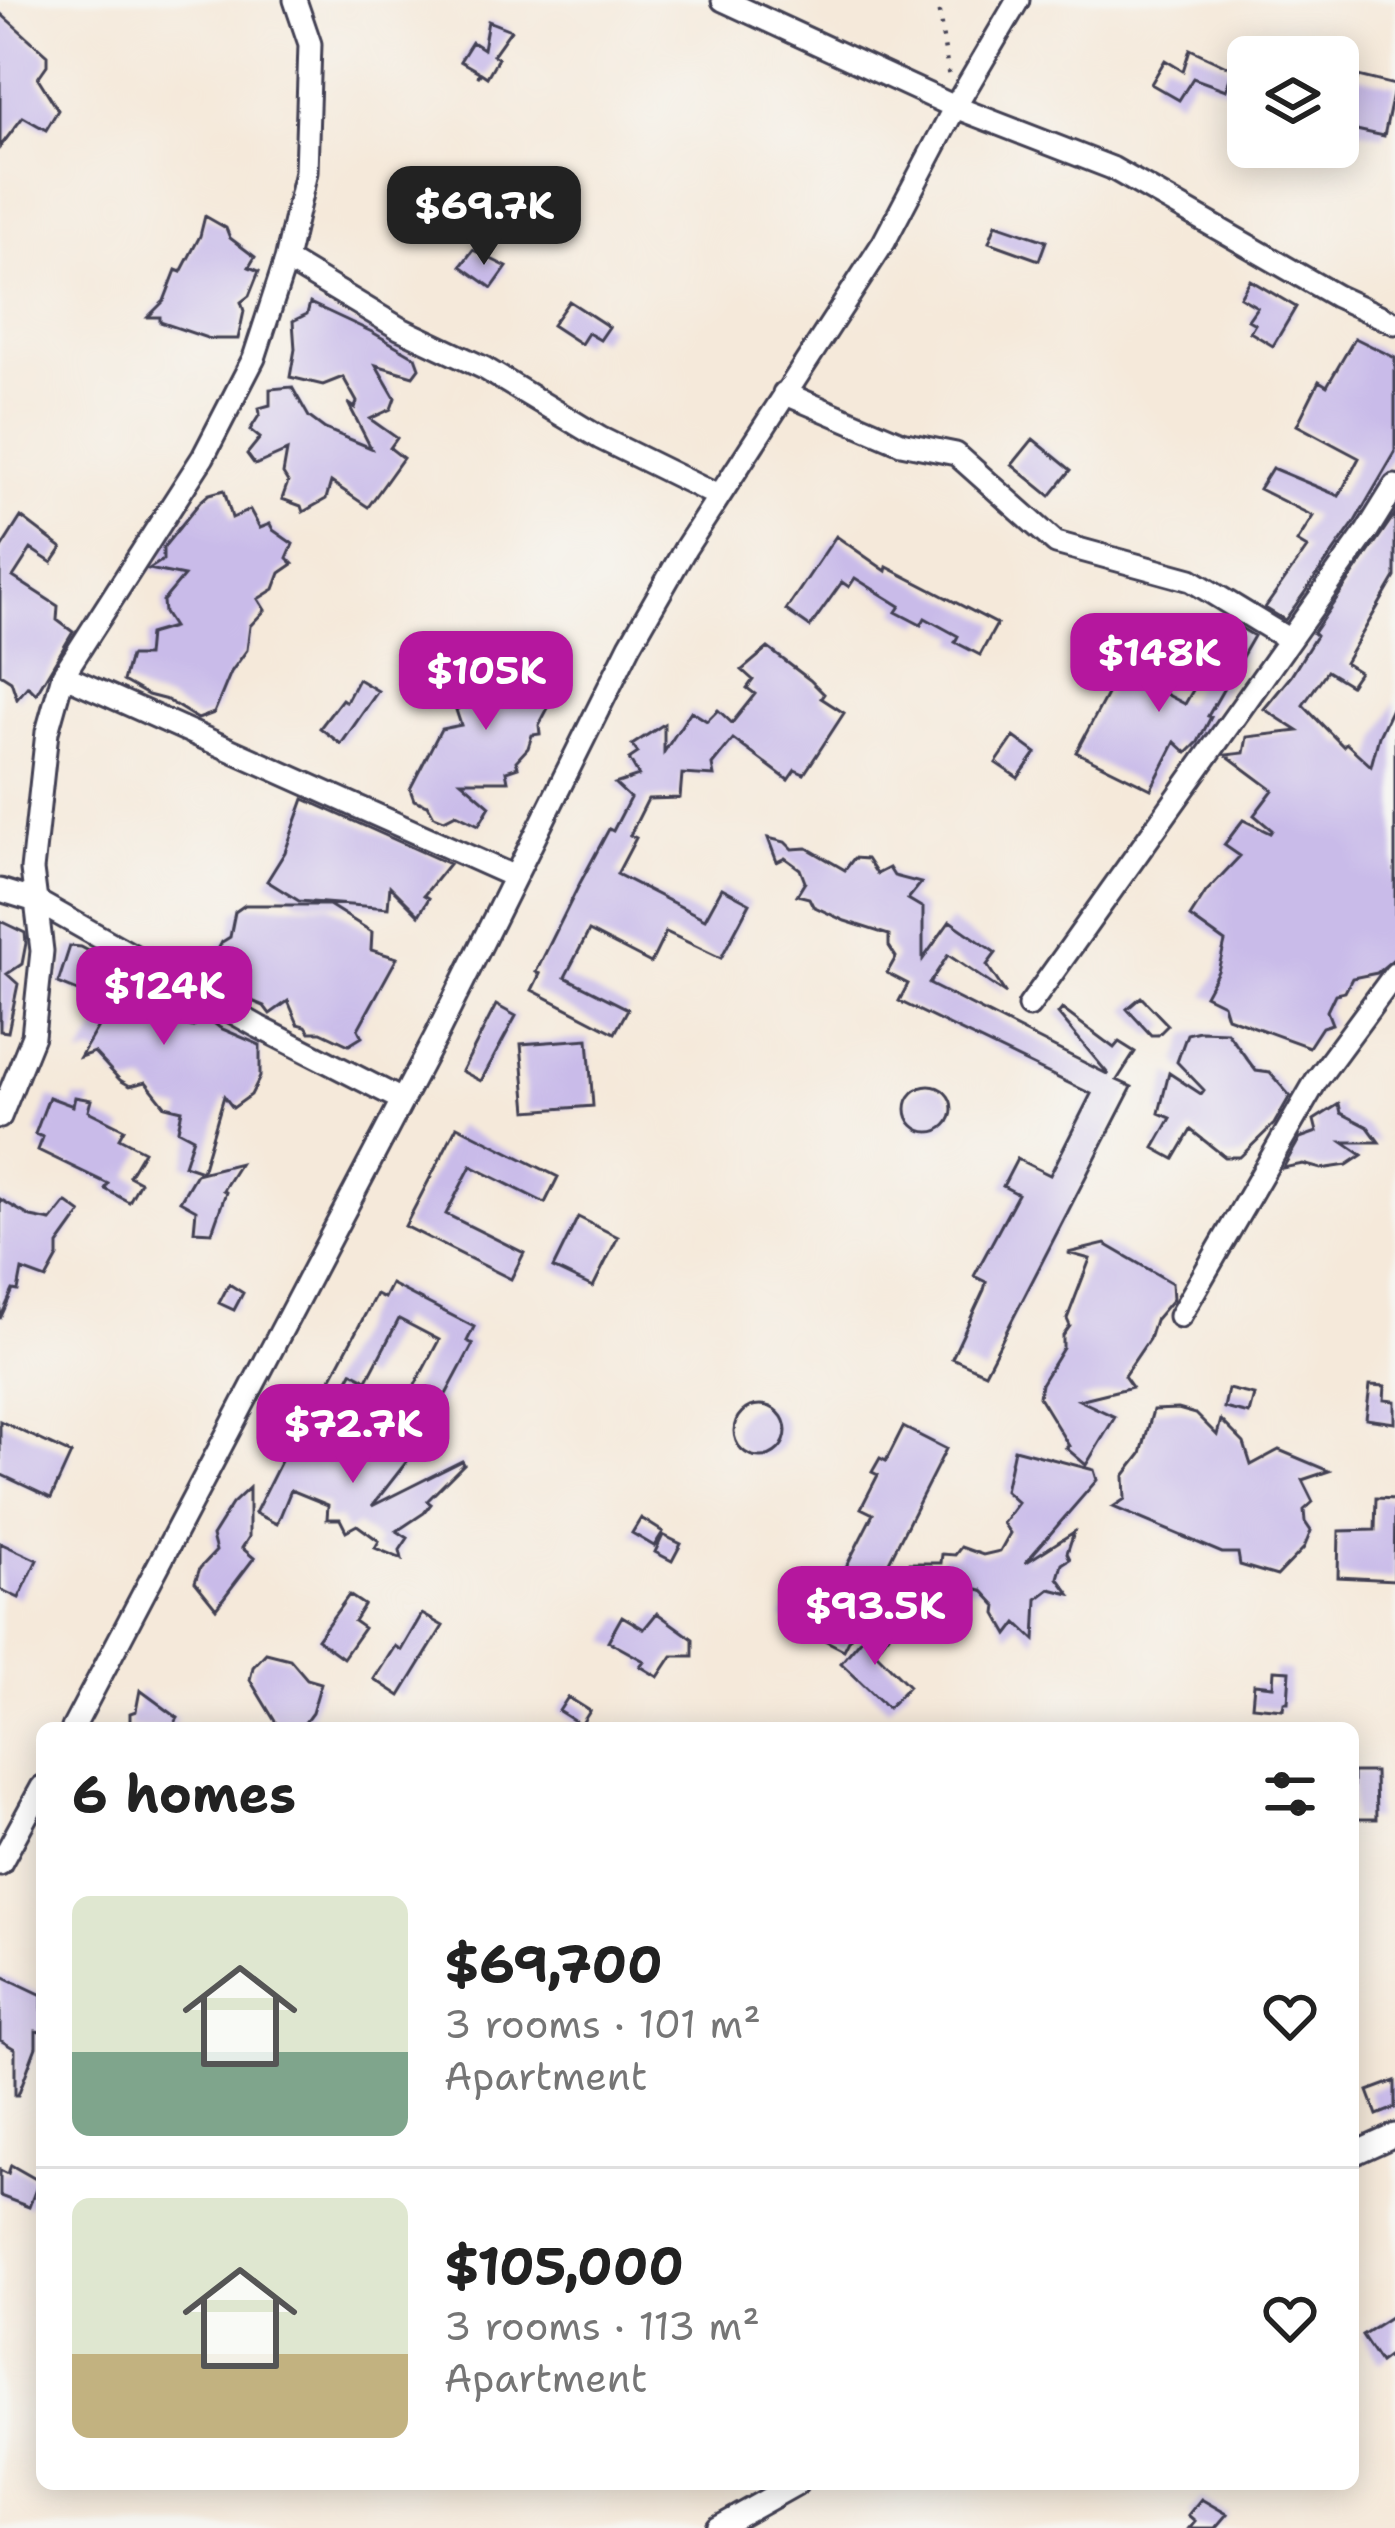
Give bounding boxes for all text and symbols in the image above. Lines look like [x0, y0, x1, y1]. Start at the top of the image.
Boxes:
map controls [1227, 36, 1359, 168]
button: layers [1227, 36, 1359, 168]
pin: $69.7K [386, 166, 582, 268]
text: $69.7K [414, 179, 554, 231]
pin: $148K [1075, 613, 1243, 715]
text: $148K [1097, 626, 1221, 678]
pin: $105K [402, 631, 570, 733]
text: $105K [426, 644, 546, 696]
pin: $124K [80, 946, 248, 1048]
text: $124K [103, 959, 225, 1011]
pin: $72.7K [255, 1384, 451, 1486]
text: $72.7K [283, 1397, 423, 1449]
pin: $93.5K [777, 1566, 973, 1668]
text: $93.5K [805, 1579, 945, 1631]
text: 6 homes [72, 1760, 296, 1828]
icon: filters [1257, 1761, 1323, 1827]
text: $69,700 [444, 1930, 663, 1998]
icon: home [168, 1944, 312, 2088]
icon: heart [1257, 1983, 1323, 2049]
text: 3 rooms · 101 m² [444, 1998, 761, 2050]
text: Apartment [444, 2050, 647, 2102]
text: $105,000 [444, 2232, 684, 2300]
icon: home [168, 2246, 312, 2390]
icon: heart [1257, 2285, 1323, 2351]
text: 3 rooms · 113 m² [444, 2300, 760, 2352]
text: Apartment [444, 2352, 647, 2404]

